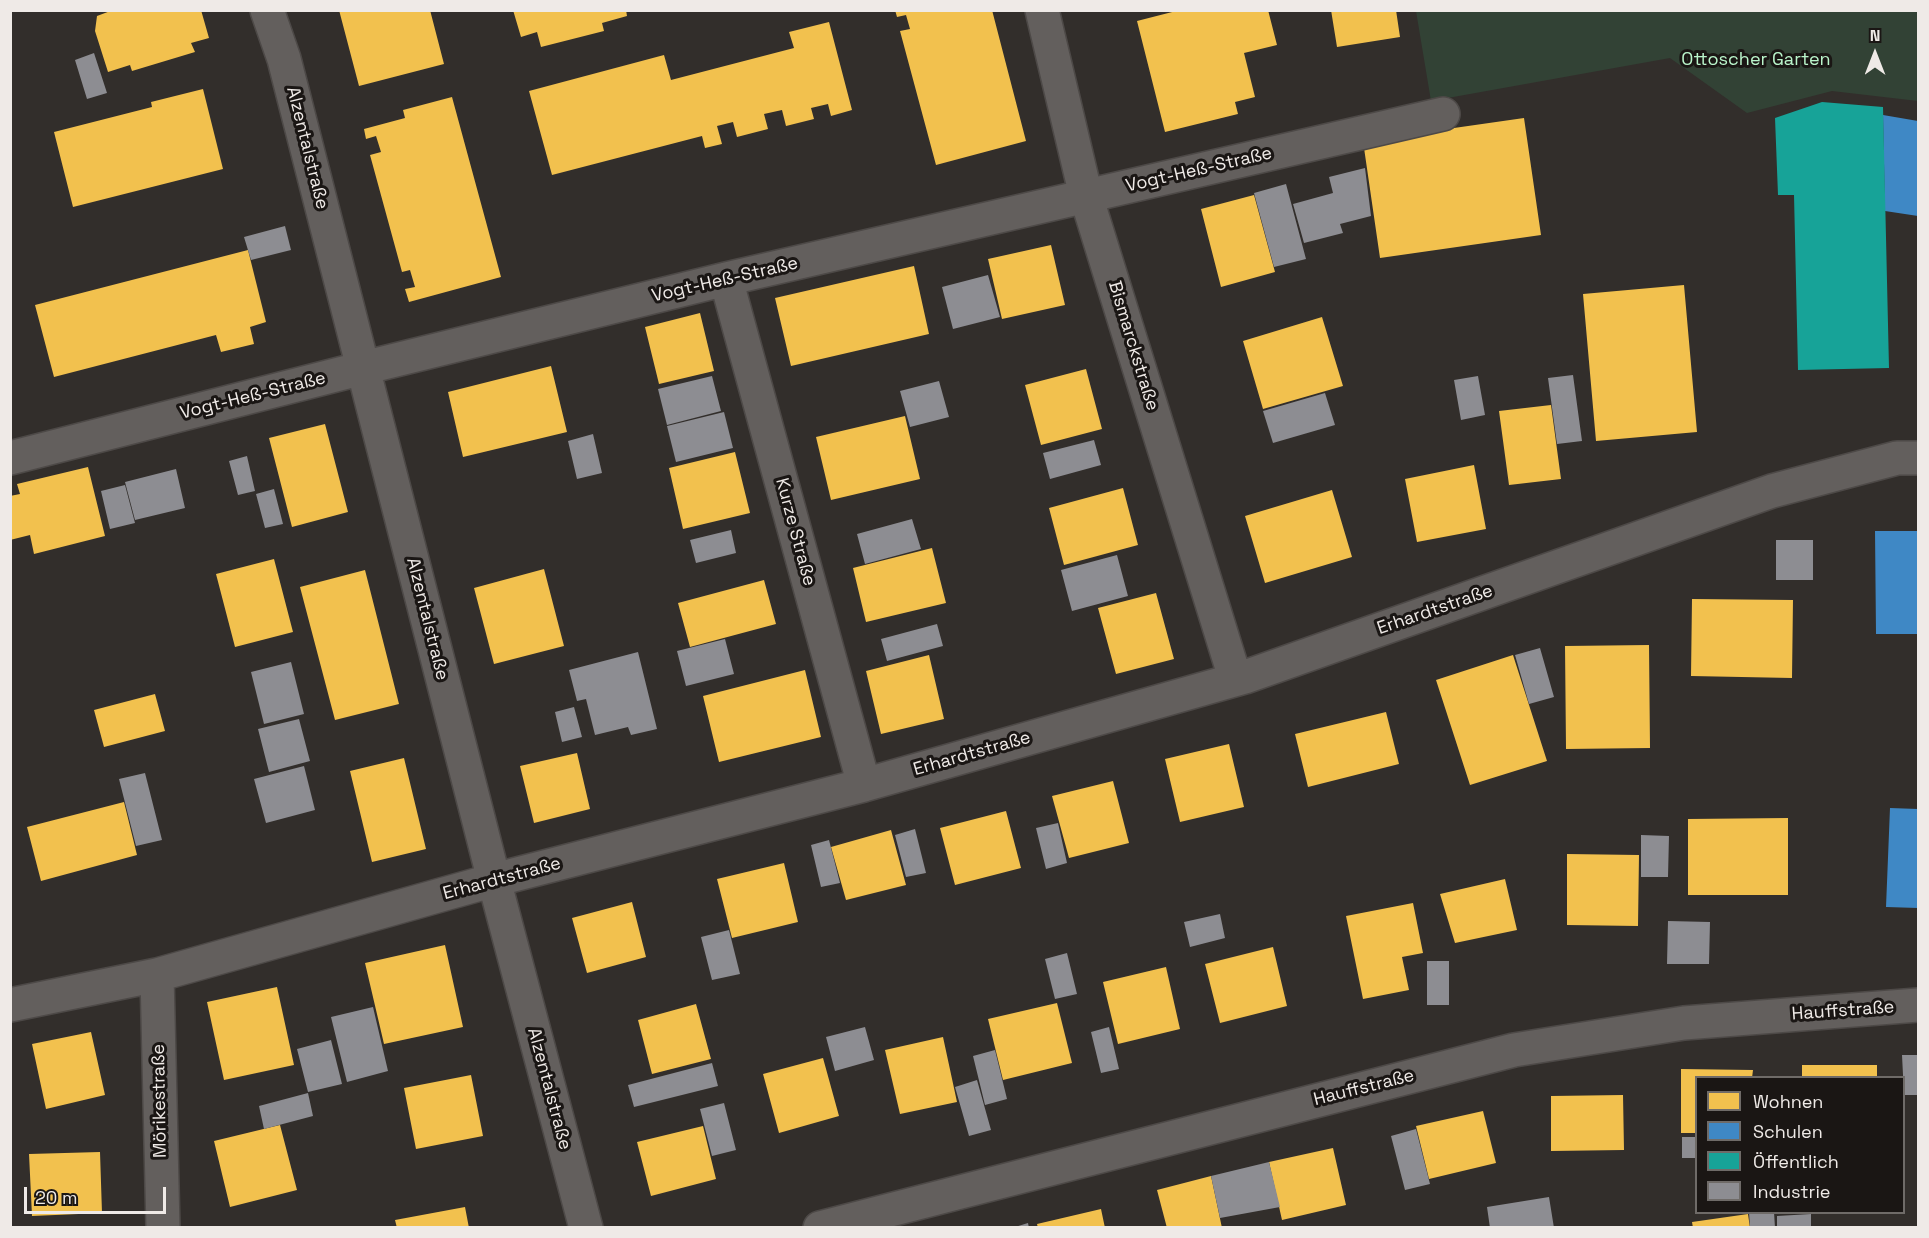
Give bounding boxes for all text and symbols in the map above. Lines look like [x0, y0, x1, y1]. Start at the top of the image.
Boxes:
north arrow [1845, 24, 1905, 84]
text: N [1870, 25, 1880, 46]
park label: Ottoscher Garten [1681, 49, 1831, 71]
street label: Alzentalstraße [281, 84, 333, 212]
street label: Vogt-Heß-Straße [1124, 143, 1274, 197]
street label: Vogt-Heß-Straße [650, 253, 800, 307]
street label: Bismarckstraße [1103, 278, 1163, 414]
street label: Vogt-Heß-Straße [178, 367, 328, 425]
street label: Kurze Straße [770, 476, 820, 588]
street label: Alzentalstraße [401, 555, 453, 683]
street label: Erhardtstraße [1374, 580, 1496, 640]
street label: Erhardtstraße [911, 727, 1033, 781]
street label: Erhardtstraße [441, 853, 563, 905]
street label: Hauffstraße [1791, 997, 1895, 1025]
street label: Alzentalstraße [522, 1026, 576, 1152]
street label: Mörikestraße [148, 1044, 172, 1158]
street label: Hauffstraße [1311, 1065, 1417, 1111]
legend [1695, 1076, 1905, 1214]
text: Wohnen [1753, 1090, 1823, 1113]
text: Schulen [1753, 1120, 1823, 1143]
text: Öffentlich [1753, 1150, 1839, 1173]
scale bar [27, 1175, 170, 1213]
text: Industrie [1753, 1180, 1830, 1203]
text: 20 m [35, 1186, 78, 1209]

